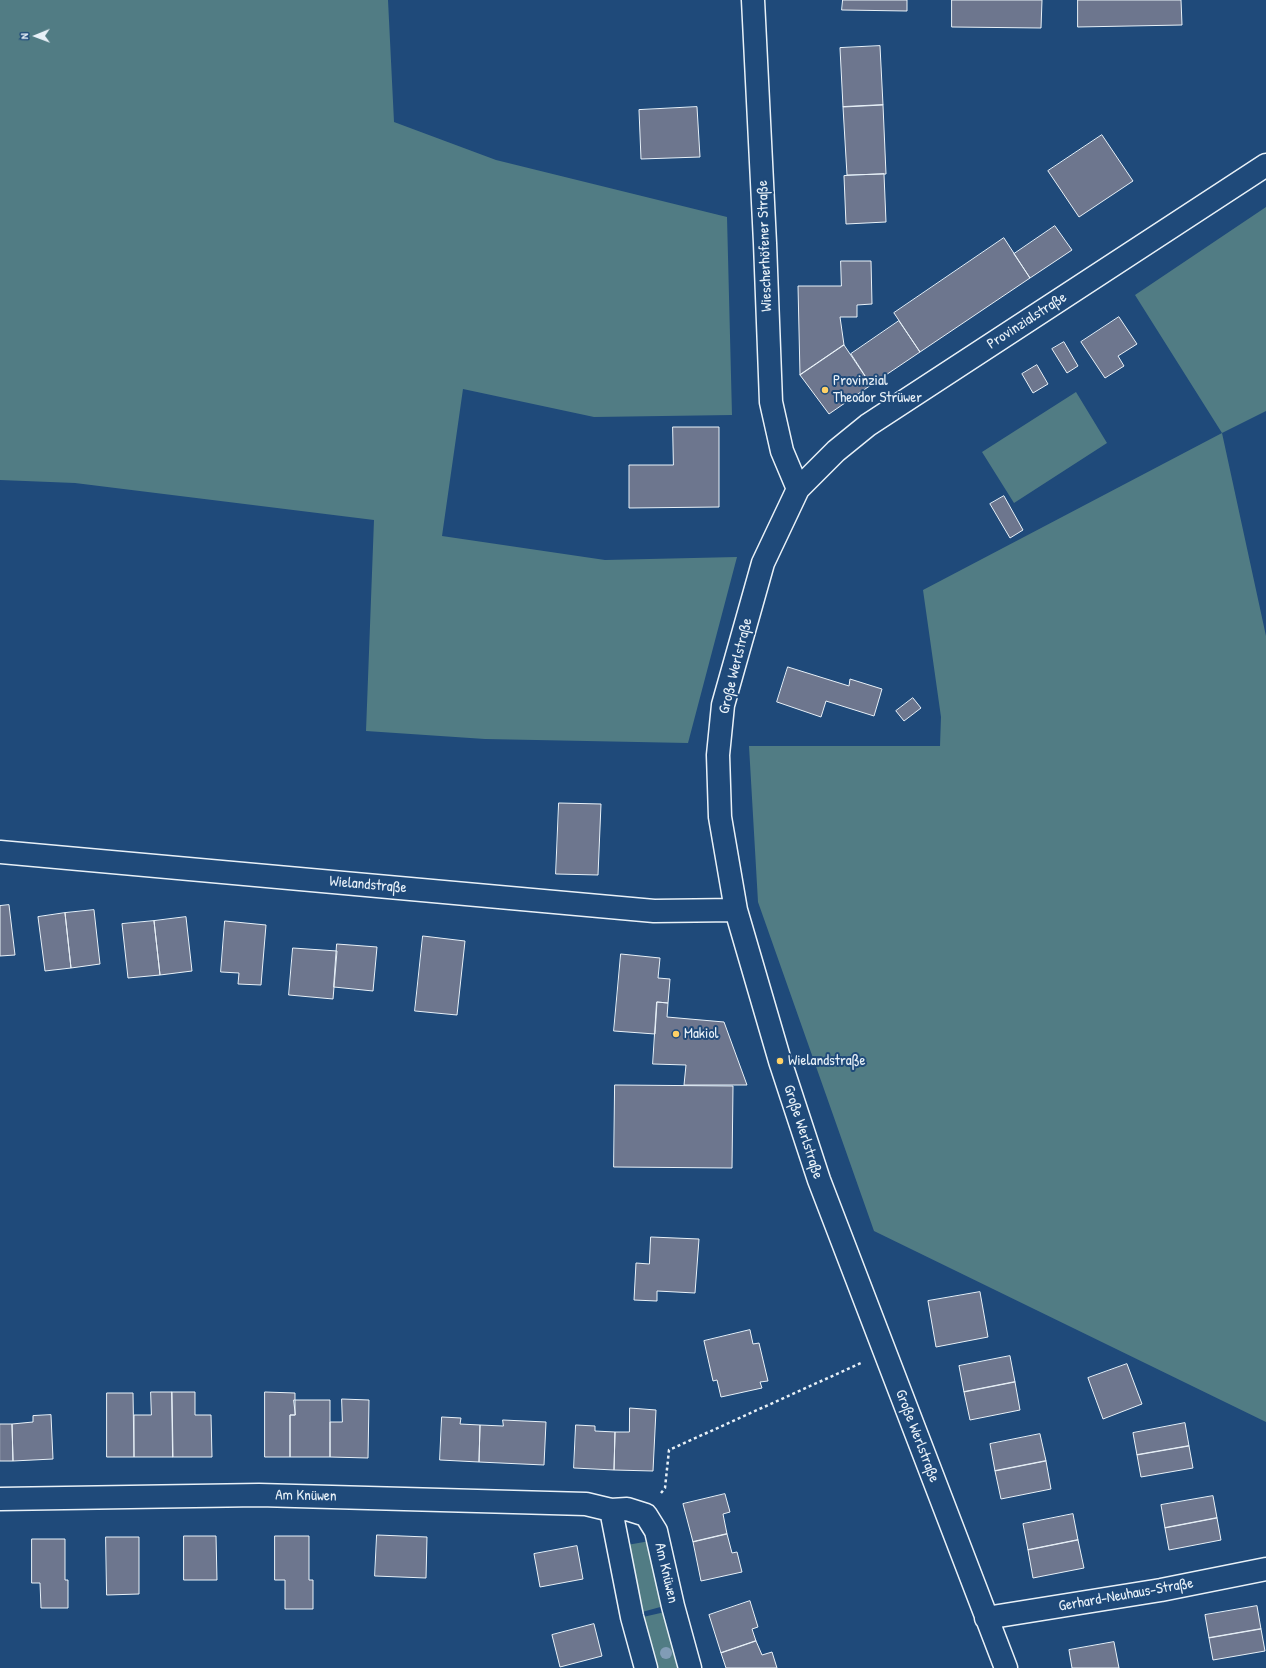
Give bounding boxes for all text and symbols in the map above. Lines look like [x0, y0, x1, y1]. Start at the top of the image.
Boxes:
north arrow [16, 16, 56, 56]
text: N [17, 33, 31, 39]
street label: Wiescherhöfener Straße [754, 180, 776, 312]
street label: Provinzialstraße [984, 289, 1070, 353]
place label: Provinzial Theodor Strüwer [833, 372, 922, 407]
marker: Provinzial Theodor Strüwer [820, 385, 830, 395]
street label: Große Werlstraße [715, 616, 757, 716]
street label: Wielandstraße [329, 873, 407, 897]
place label: Makiol [684, 1025, 718, 1043]
marker: Makiol [671, 1029, 681, 1039]
place label: Wielandstraße [788, 1052, 866, 1070]
marker: Wielandstraße [775, 1056, 785, 1066]
street label: Große Werlstraße [779, 1083, 827, 1181]
street label: Große Werlstraße [891, 1387, 943, 1485]
street label: Am Knüwen [275, 1486, 337, 1506]
street label: Am Knüwen [650, 1541, 682, 1605]
street label: Gerhard-Neuhaus-Straße [1057, 1574, 1195, 1616]

